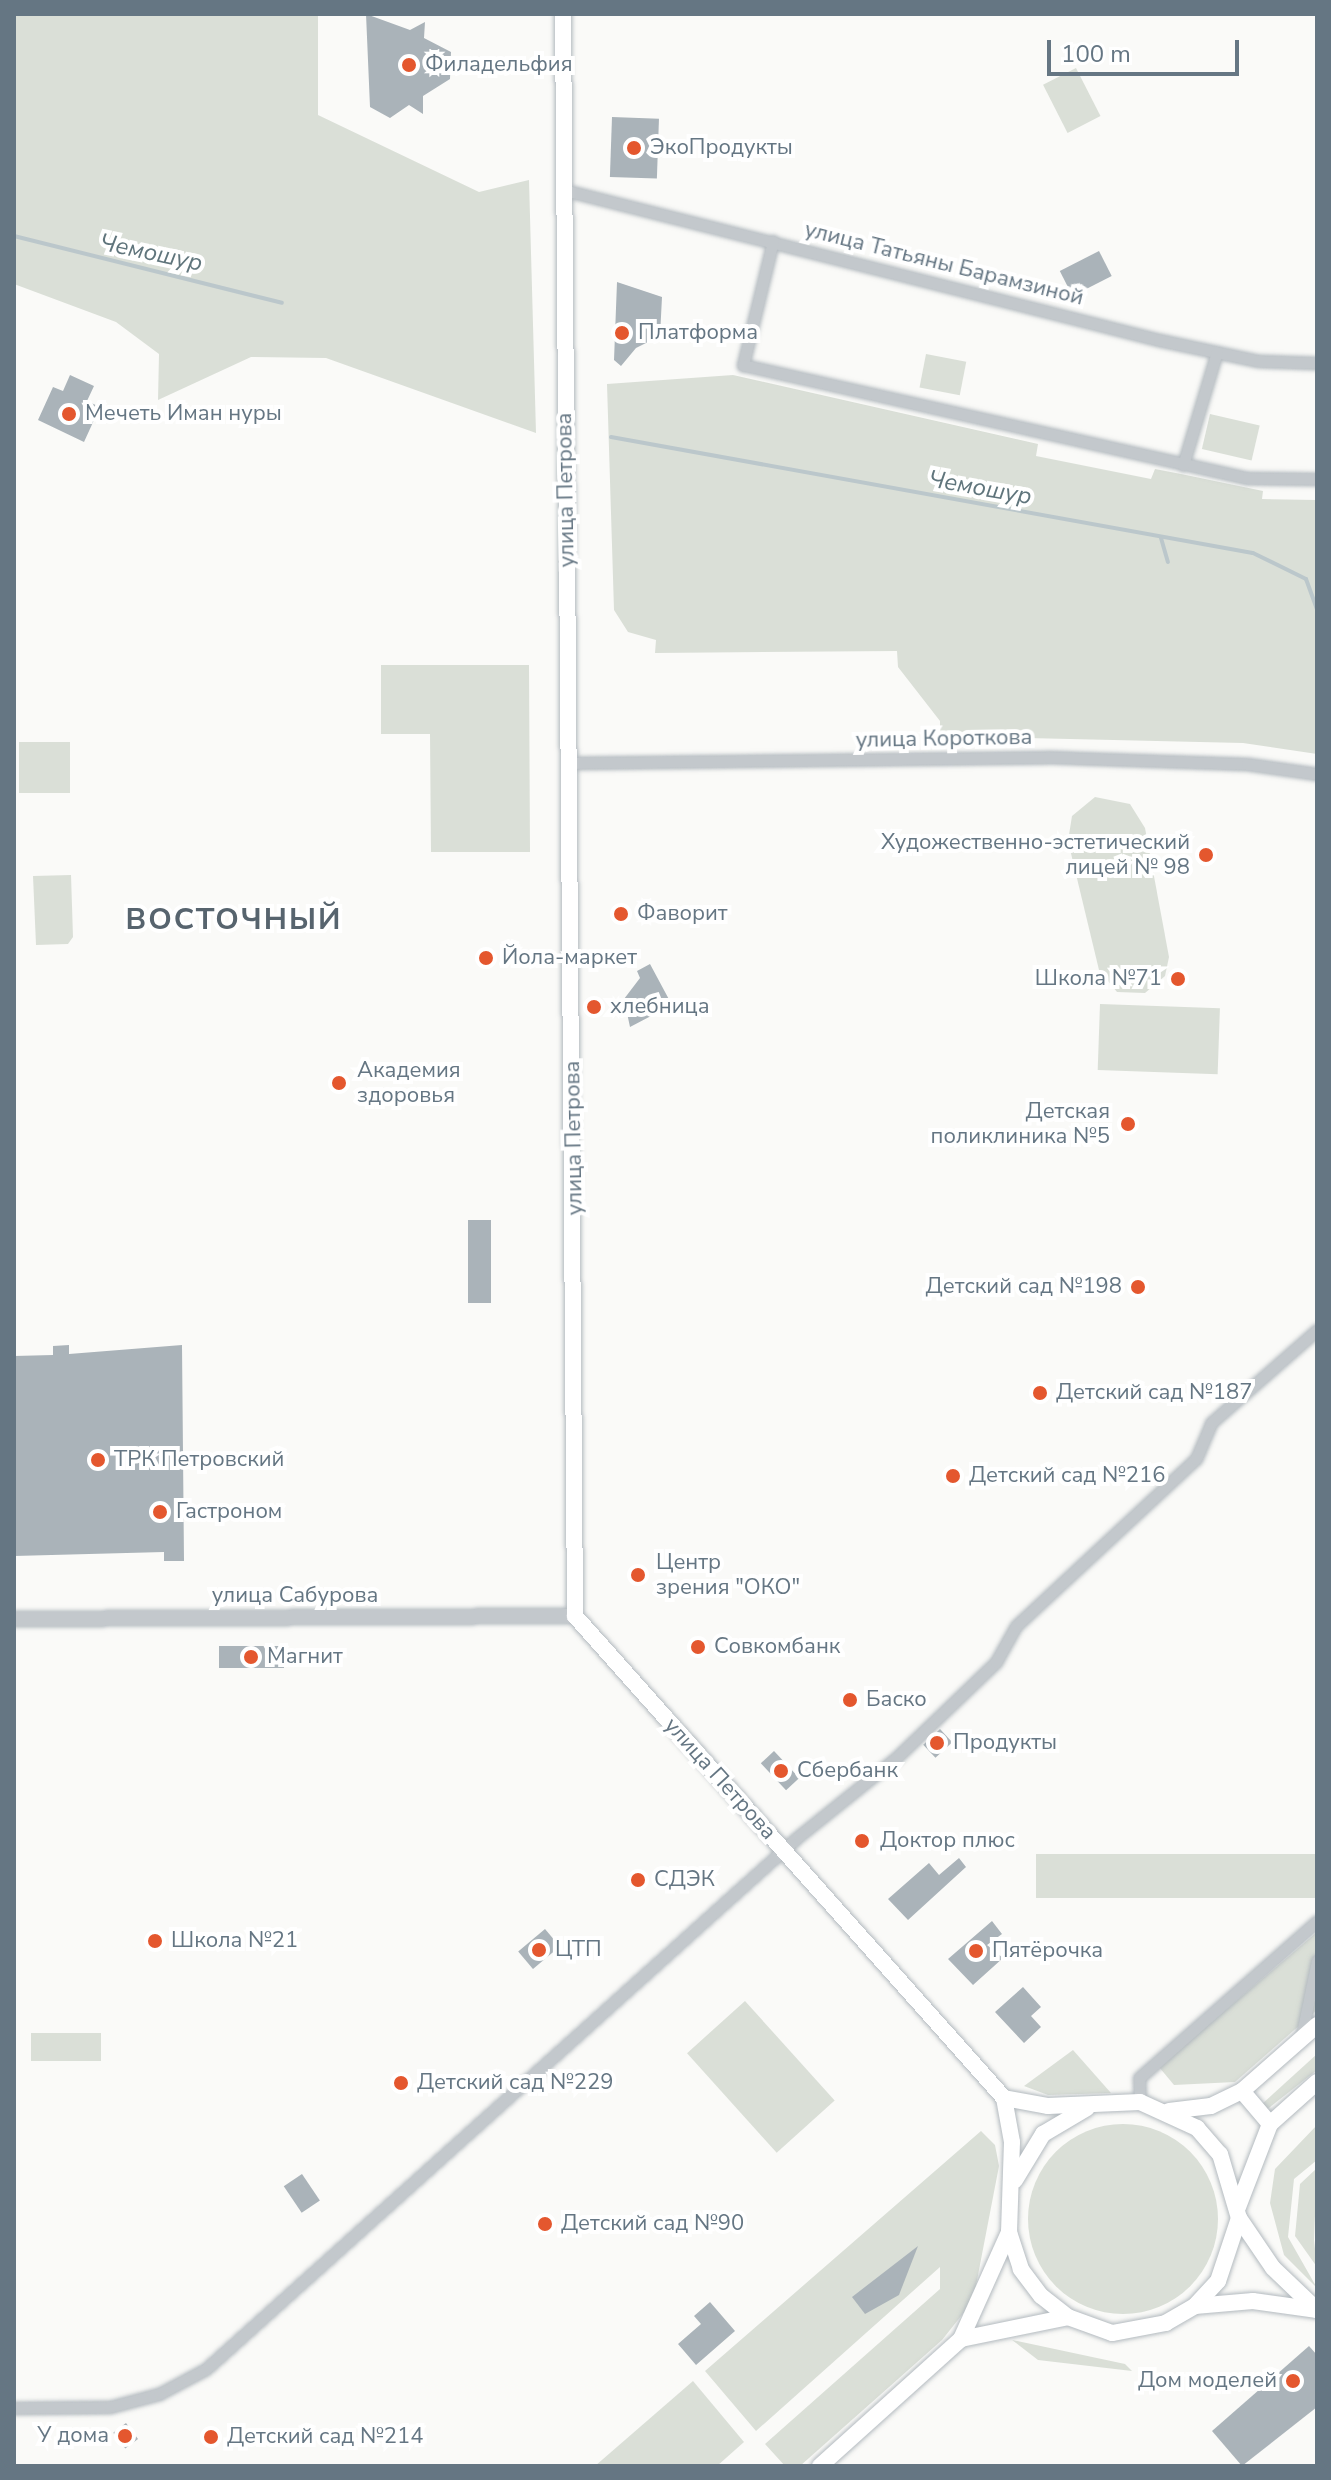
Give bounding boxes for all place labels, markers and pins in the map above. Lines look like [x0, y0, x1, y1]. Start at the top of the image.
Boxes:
place label: Филадельфия [425, 52, 573, 78]
marker: Филадельфия [400, 56, 418, 74]
place label: ЭкоПродукты [650, 135, 793, 161]
marker: ЭкоПродукты [625, 139, 643, 157]
place label: Платформа [638, 320, 758, 346]
marker: Платформа [613, 324, 631, 342]
place label: Мечеть Иман нуры [85, 401, 282, 427]
marker: Мечеть Иман нуры [60, 405, 78, 423]
place label: Художественно-эстетический лицей № 98 [881, 829, 1190, 880]
marker: Художественно-эстетический лицей № 98 [1197, 846, 1215, 864]
place label: Фаворит [637, 901, 728, 927]
marker: Фаворит [612, 905, 630, 923]
place label: Йола-маркет [502, 945, 637, 971]
marker: Йола-маркет [477, 949, 495, 967]
place label: Школа №71 [1035, 966, 1162, 992]
marker: Школа №71 [1169, 970, 1187, 988]
place label: хлебница [610, 994, 710, 1020]
marker: хлебница [585, 998, 603, 1016]
place label: Академия здоровья [357, 1057, 461, 1108]
marker: Академия здоровья [328, 1072, 350, 1094]
place label: Детская поликлиника №5 [931, 1098, 1110, 1150]
marker: Детская поликлиника №5 [1117, 1113, 1139, 1135]
place label: Детский сад №198 [926, 1274, 1122, 1300]
marker: Детский сад №198 [1129, 1278, 1147, 1296]
place label: Детский сад №187 [1056, 1380, 1252, 1406]
marker: Детский сад №187 [1031, 1384, 1049, 1402]
place label: ТРК Петровский [114, 1447, 284, 1473]
marker: ТРК Петровский [89, 1451, 107, 1469]
place label: Детский сад №216 [969, 1463, 1165, 1489]
marker: Детский сад №216 [944, 1467, 962, 1485]
place label: Гастроном [176, 1499, 282, 1525]
marker: Гастроном [151, 1503, 169, 1521]
place label: Центр зрения "ОКО" [656, 1549, 800, 1600]
marker: Центр зрения "ОКО" [627, 1564, 649, 1586]
place label: Совкомбанк [714, 1634, 840, 1660]
marker: Совкомбанк [689, 1638, 707, 1656]
place label: Магнит [267, 1644, 343, 1670]
marker: Магнит [242, 1648, 260, 1666]
place label: Баско [866, 1687, 927, 1713]
marker: Баско [841, 1691, 859, 1709]
place label: Продукты [953, 1730, 1057, 1756]
marker: Продукты [928, 1734, 946, 1752]
place label: Сбербанк [797, 1758, 898, 1784]
marker: Сбербанк [772, 1762, 790, 1780]
place label: Доктор плюс [880, 1828, 1015, 1854]
marker: Доктор плюс [851, 1830, 873, 1852]
place label: СДЭК [654, 1867, 715, 1893]
marker: СДЭК [629, 1871, 647, 1889]
place label: Школа №21 [171, 1928, 298, 1954]
marker: Школа №21 [146, 1932, 164, 1950]
place label: ЦТП [555, 1937, 602, 1963]
place label: Пятёрочка [992, 1938, 1103, 1964]
marker: ЦТП [530, 1941, 548, 1959]
marker: Пятёрочка [967, 1942, 985, 1960]
place label: Детский сад №229 [417, 2070, 613, 2096]
marker: Детский сад №229 [392, 2074, 410, 2092]
place label: Детский сад №90 [561, 2211, 744, 2237]
marker: Детский сад №90 [536, 2215, 554, 2233]
place label: Дом моделей [1138, 2368, 1277, 2394]
marker: Дом моделей [1284, 2372, 1302, 2390]
place label: У дома [37, 2423, 109, 2449]
place label: Детский сад №214 [227, 2424, 423, 2450]
marker: У дома [116, 2427, 134, 2445]
marker: Детский сад №214 [202, 2428, 220, 2446]

